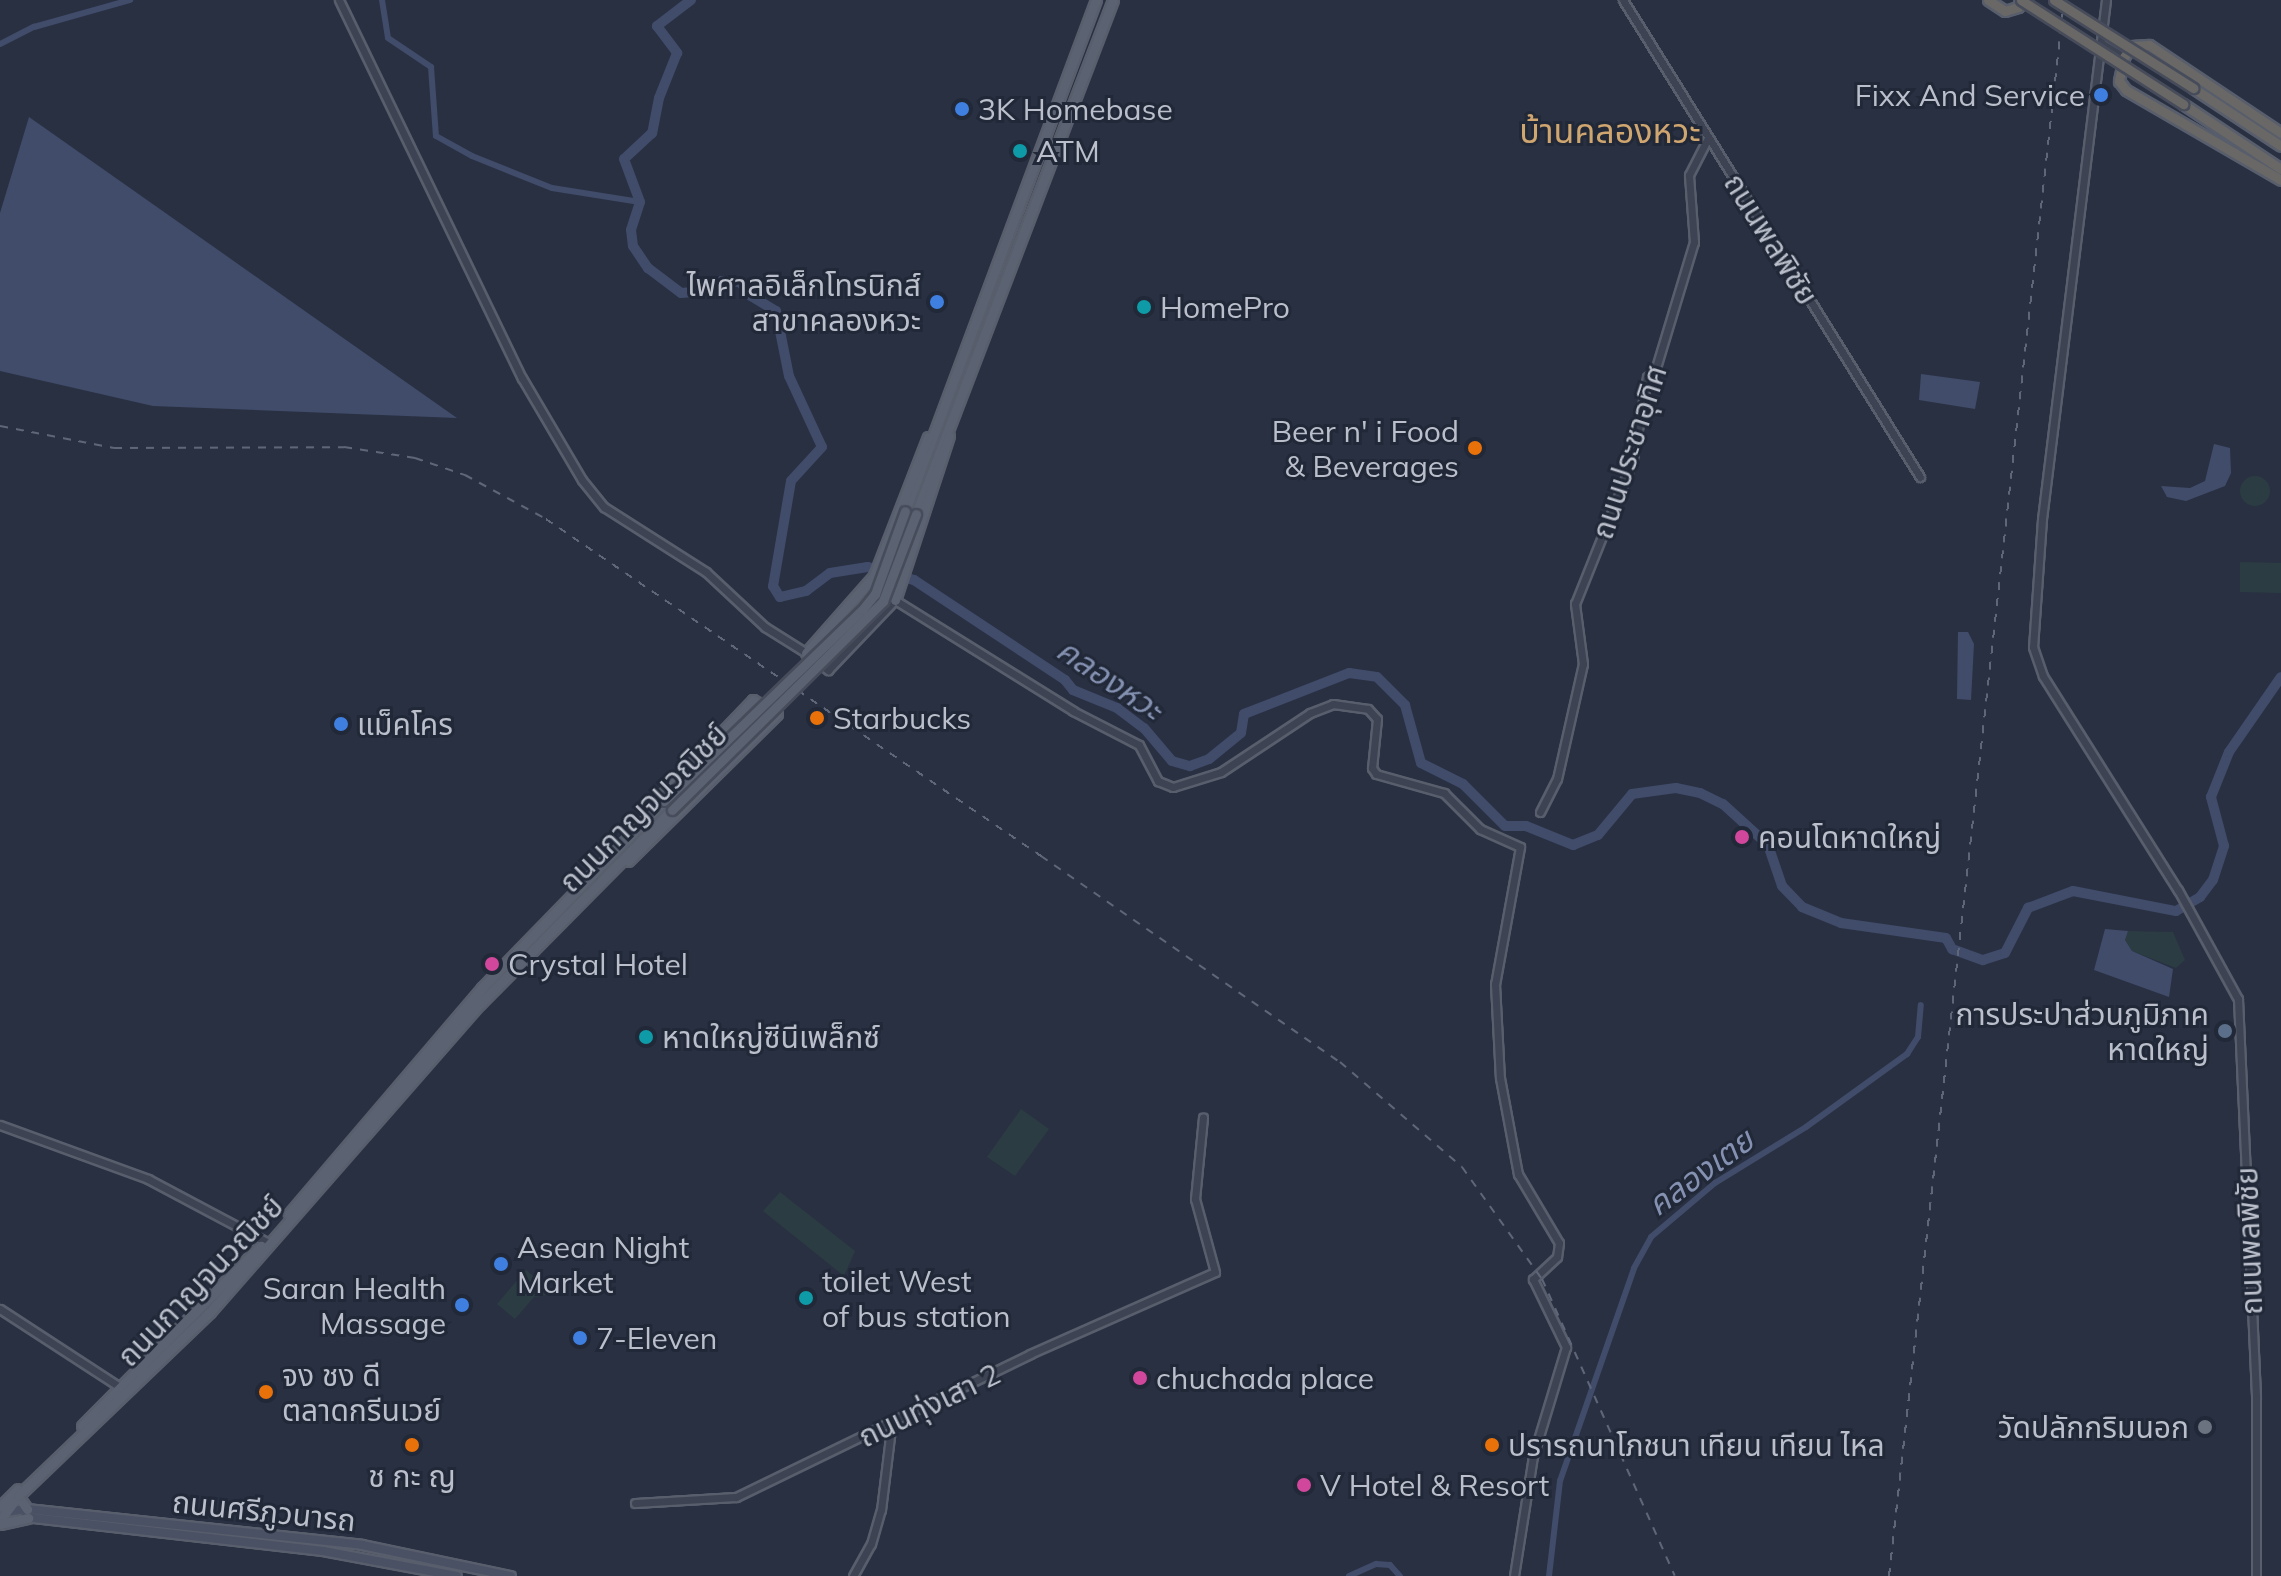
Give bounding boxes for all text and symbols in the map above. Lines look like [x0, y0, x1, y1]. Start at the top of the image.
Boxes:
place label: Fixx And Service [1855, 77, 2085, 113]
marker: Fixx And Service [2092, 86, 2110, 104]
place label: 3K Homebase [978, 91, 1173, 127]
marker: 3K Homebase [953, 100, 971, 118]
district label: บ้านคลองหวะ [1519, 111, 1701, 151]
place label: ATM [1036, 133, 1100, 169]
marker: ATM [1011, 142, 1029, 160]
street label: ถนนพลพิชัย [1717, 167, 1825, 311]
place label: ไพศาลอิเล็กโทรนิกส์ สาขาคลองหวะ [687, 267, 921, 338]
place label: HomePro [1160, 289, 1290, 325]
marker: ไพศาลอิเล็กโทรนิกส์ สาขาคลองหวะ [928, 293, 946, 311]
marker: HomePro [1135, 298, 1153, 316]
street label: ถนนประชาอุทิศ [1584, 360, 1674, 544]
place label: Beer n' i Food & Beverages [1272, 413, 1459, 484]
marker: Beer n' i Food & Beverages [1466, 439, 1484, 457]
water label: คลองหวะ [1050, 630, 1170, 728]
place label: Starbucks [833, 700, 971, 736]
place label: แม็คโคร [357, 706, 453, 742]
marker: Starbucks [808, 709, 826, 727]
marker: แม็คโคร [332, 715, 350, 733]
street label: ถนนกาญจนวณิชย์ [551, 716, 735, 900]
place label: คอนโดหาดใหญ่ [1758, 819, 1941, 855]
marker: คอนโดหาดใหญ่ [1733, 828, 1751, 846]
place label: Crystal Hotel [508, 946, 688, 982]
marker: Crystal Hotel [483, 955, 501, 973]
place label: การประปาส่วนภูมิภาค หาดใหญ่ [1955, 996, 2209, 1066]
place label: หาดใหญ่ซีนีเพล็กซ์ [662, 1019, 880, 1055]
marker: การประปาส่วนภูมิภาค หาดใหญ่ [2216, 1022, 2234, 1040]
marker: หาดใหญ่ซีนีเพล็กซ์ [637, 1028, 655, 1046]
water label: คลองเตย [1639, 1121, 1761, 1223]
street label: ถนนพลพิชัย [2228, 1166, 2270, 1316]
street label: ถนนกาญจนวณิชย์ [110, 1188, 290, 1374]
place label: Asean Night Market [517, 1229, 689, 1300]
marker: Asean Night Market [492, 1255, 510, 1273]
place label: toilet West of bus station [822, 1263, 1011, 1334]
place label: Saran Health Massage [263, 1270, 446, 1340]
marker: toilet West of bus station [797, 1289, 815, 1307]
marker: Saran Health Massage [453, 1296, 471, 1314]
place label: 7-Eleven [596, 1320, 717, 1356]
marker: 7-Eleven [571, 1329, 589, 1347]
street label: ถนนทุ่งเสา 2 [852, 1355, 1006, 1455]
place label: จง ชง ดี ตลาดกรีนเวย์ [282, 1357, 441, 1428]
place label: chuchada place [1156, 1360, 1374, 1396]
marker: chuchada place [1131, 1369, 1149, 1387]
marker: จง ชง ดี ตลาดกรีนเวย์ [257, 1383, 275, 1401]
place label: วัดปลักกริมนอก [1998, 1409, 2189, 1445]
marker: วัดปลักกริมนอก [2196, 1418, 2214, 1436]
place label: ปรารถนาโภชนา เทียน เทียน ไหล [1508, 1427, 1885, 1463]
marker: ช กะ ญ [403, 1436, 421, 1454]
marker: ปรารถนาโภชนา เทียน เทียน ไหล [1483, 1436, 1501, 1454]
place label: ช กะ ญ [368, 1458, 456, 1494]
place label: V Hotel & Resort [1320, 1467, 1549, 1503]
marker: V Hotel & Resort [1295, 1476, 1313, 1494]
street label: ถนนศรีภูวนารถ [170, 1483, 358, 1539]

